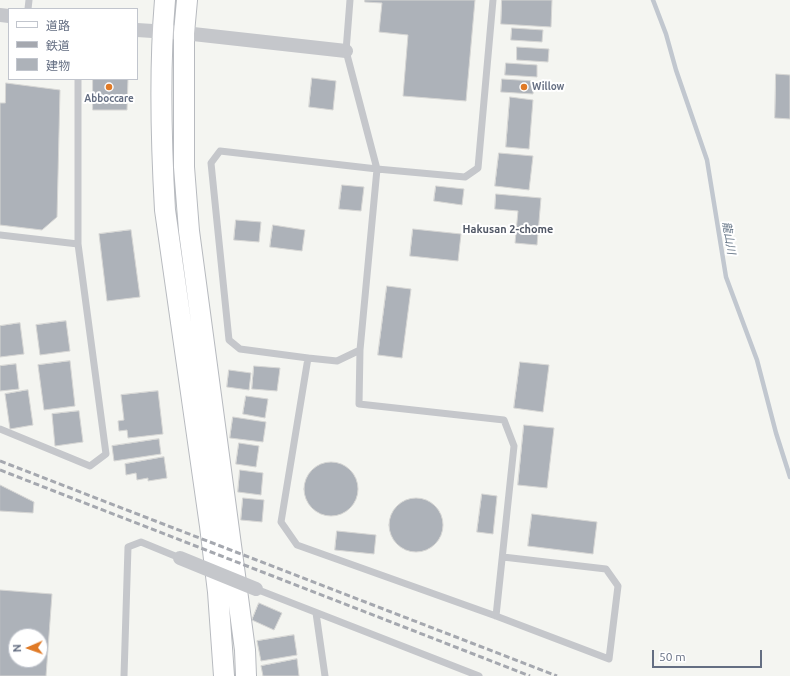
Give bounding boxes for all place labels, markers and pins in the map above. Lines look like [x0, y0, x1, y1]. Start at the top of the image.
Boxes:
place label: Willow [532, 81, 564, 93]
marker: Abboccare [104, 82, 114, 92]
marker: Willow [519, 82, 529, 92]
place label: Abboccare [84, 93, 134, 105]

